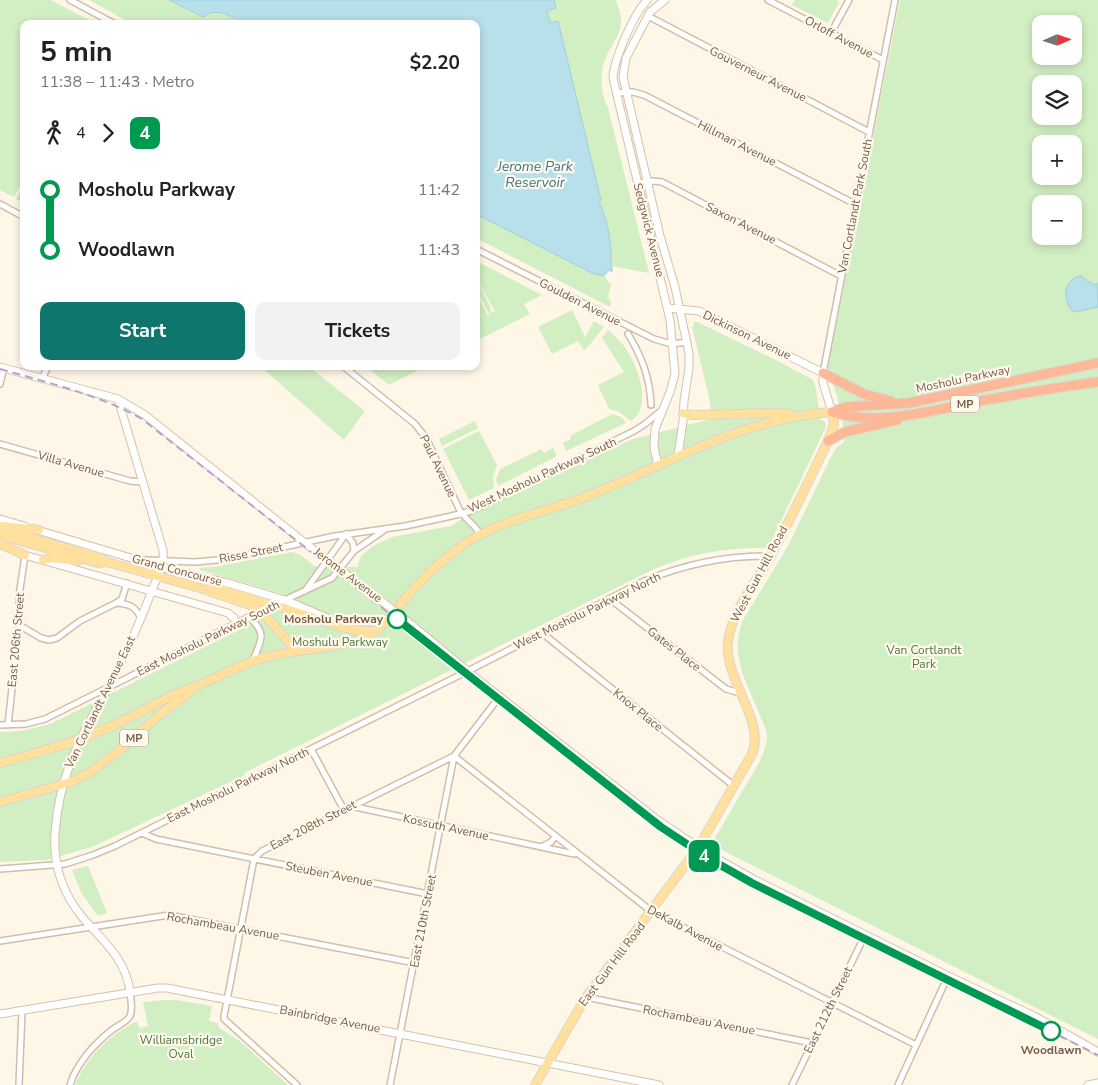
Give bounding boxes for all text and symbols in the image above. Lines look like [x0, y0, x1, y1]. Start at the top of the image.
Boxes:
street label: Orloff Avenue [802, 12, 876, 62]
north arrow [1032, 15, 1082, 65]
map controls [1032, 15, 1082, 245]
text: 5 min [40, 33, 112, 71]
street label: Gouverneur Avenue [707, 43, 809, 105]
text: $2.20 [410, 50, 460, 76]
text: 11:38 – 11:43 · Metro [40, 71, 195, 93]
button: layers [1032, 75, 1082, 125]
street label: Hillman Avenue [695, 116, 779, 170]
icon: walk [40, 119, 68, 147]
icon: forward [94, 119, 122, 147]
text: 4 [140, 121, 150, 145]
text: 4 [76, 122, 86, 144]
button: + [1032, 135, 1082, 185]
street label: Van Cortlandt Park South [834, 137, 876, 276]
water label: Jerome Park Reservoir [496, 157, 574, 192]
text: Mosholu Parkway [78, 177, 235, 203]
text: 11:42 [418, 179, 460, 201]
street label: Sedgwick Avenue [630, 181, 668, 279]
button: − [1032, 195, 1082, 245]
street label: Saxon Avenue [703, 198, 779, 248]
text: Woodlawn [78, 237, 175, 263]
text: 11:43 [418, 239, 460, 261]
street label: Goulden Avenue [536, 275, 624, 329]
button: Start [40, 302, 245, 360]
button: Tickets [255, 302, 460, 360]
street label: Dickinson Avenue [700, 307, 794, 363]
street label: Mosholu Parkway [914, 361, 1012, 397]
road number: MP [951, 396, 979, 412]
street label: Paul Avenue [416, 432, 460, 500]
street label: West Mosholu Parkway South [465, 433, 619, 517]
street label: Villa Avenue [35, 447, 106, 481]
street label: West Gun Hill Road [727, 523, 791, 625]
street label: Risse Street [218, 539, 285, 567]
street label: Jerome Avenue [310, 543, 385, 606]
street label: Grand Concourse [130, 550, 224, 590]
street label: West Mosholu Parkway North [511, 568, 663, 654]
street label: East 206th Street [4, 591, 28, 688]
street label: East Mosholu Parkway South [134, 596, 282, 680]
marker: Mosholu Parkway [387, 609, 407, 629]
place label: Mosholu Parkway [284, 611, 384, 627]
street label: Gates Place [644, 623, 704, 675]
street label: Van Cortlandt Avenue East [61, 633, 139, 772]
park label: Moshulu Parkway [292, 634, 389, 650]
park label: Van Cortlandt Park [886, 642, 962, 672]
street label: Knox Place [610, 685, 666, 735]
road number: MP [120, 730, 148, 746]
street label: East Mosholu Parkway North [164, 744, 312, 826]
street label: East 208th Street [267, 796, 360, 854]
street label: Kossuth Avenue [402, 810, 490, 844]
line badge: 4 [688, 840, 720, 872]
text: 4 [699, 844, 709, 868]
street label: Steuben Avenue [284, 858, 374, 890]
street label: East 210th Street [406, 872, 440, 969]
street label: DeKalb Avenue [644, 901, 726, 955]
street label: Rochambeau Avenue [165, 908, 281, 944]
street label: East Gun Hill Road [575, 919, 649, 1009]
street label: East 212th Street [800, 963, 856, 1056]
street label: Bainbridge Avenue [278, 1001, 382, 1037]
street label: Rochambeau Avenue [642, 1001, 756, 1039]
marker: Woodlawn [1041, 1021, 1061, 1041]
park label: Williamsbridge Oval [140, 1032, 222, 1062]
place label: Woodlawn [1020, 1042, 1082, 1058]

